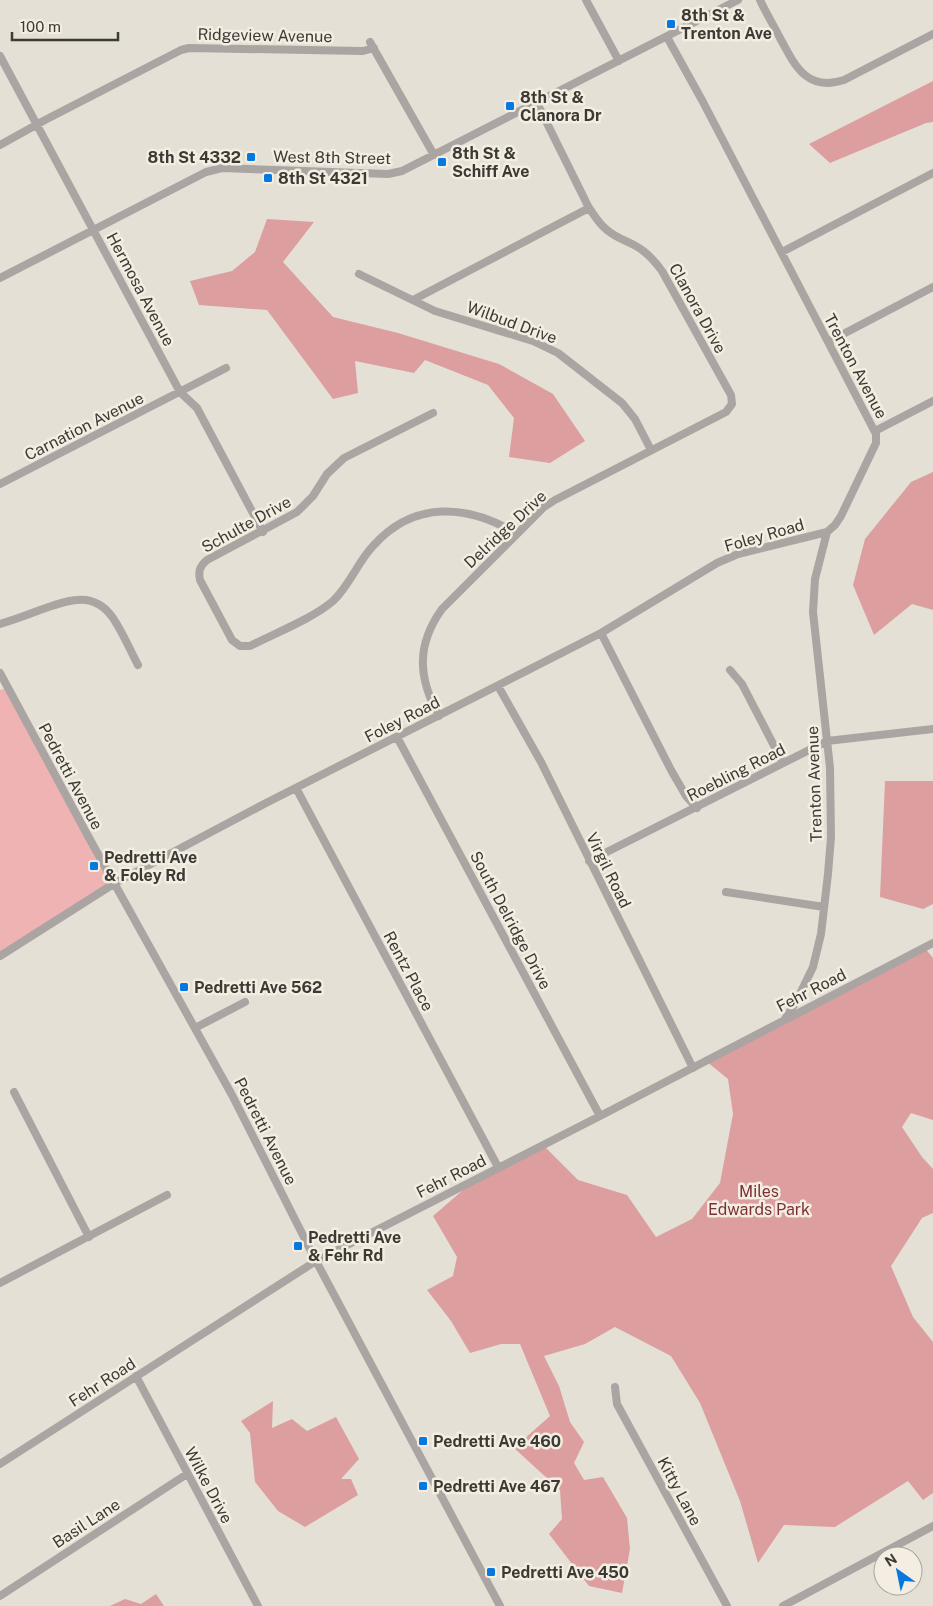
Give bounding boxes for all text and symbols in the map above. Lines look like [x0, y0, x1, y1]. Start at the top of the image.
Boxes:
place label: 8th St & Trenton Ave [681, 6, 772, 43]
scale bar [12, 10, 119, 42]
text: 100 m [20, 18, 61, 35]
marker: 8th St & Trenton Ave [665, 18, 677, 30]
street label: Ridgeview Avenue [197, 25, 333, 46]
place label: 8th St & Clanora Dr [520, 88, 602, 125]
marker: 8th St & Clanora Dr [504, 100, 516, 112]
place label: 8th St & Schiff Ave [452, 144, 529, 181]
street label: West 8th Street [273, 147, 391, 168]
place label: 8th St 4332 [148, 148, 241, 167]
marker: 8th St 4332 [245, 151, 257, 163]
marker: 8th St & Schiff Ave [436, 156, 448, 168]
place label: 8th St 4321 [278, 169, 368, 188]
marker: 8th St 4321 [262, 172, 274, 184]
street label: Hermosa Avenue [103, 229, 179, 349]
street label: Clanora Drive [665, 260, 730, 357]
street label: Wilbud Drive [464, 297, 560, 348]
street label: Trenton Avenue [820, 310, 891, 422]
street label: Carnation Avenue [22, 388, 147, 465]
street label: Delridge Drive [460, 486, 550, 572]
street label: Schulte Drive [198, 492, 294, 557]
street label: Foley Road [722, 515, 806, 556]
street label: Foley Road [361, 692, 443, 747]
street label: Pedretti Avenue [34, 720, 107, 833]
street label: Trenton Avenue [803, 726, 826, 842]
street label: Roebling Road [684, 739, 789, 805]
street label: Virgil Road [582, 829, 635, 911]
place label: Pedretti Ave & Foley Rd [104, 848, 197, 885]
street label: South Delridge Drive [466, 848, 555, 993]
marker: Pedretti Ave & Foley Rd [88, 860, 100, 872]
street label: Rentz Place [380, 928, 438, 1014]
street label: Fehr Road [773, 965, 849, 1016]
place label: Pedretti Ave 562 [194, 978, 322, 997]
marker: Pedretti Ave 562 [178, 981, 190, 993]
street label: Pedretti Avenue [230, 1074, 301, 1188]
street label: Fehr Road [413, 1151, 489, 1202]
park label: Miles Edwards Park [708, 1182, 810, 1219]
place label: Pedretti Ave & Fehr Rd [308, 1228, 401, 1265]
marker: Pedretti Ave & Fehr Rd [292, 1240, 304, 1252]
street label: Fehr Road [65, 1354, 139, 1411]
place label: Pedretti Ave 460 [433, 1432, 561, 1451]
marker: Pedretti Ave 460 [417, 1435, 429, 1447]
street label: Wilke Drive [180, 1444, 237, 1527]
street label: Kitty Lane [654, 1454, 706, 1529]
place label: Pedretti Ave 467 [433, 1477, 561, 1496]
marker: Pedretti Ave 467 [417, 1480, 429, 1492]
street label: Basil Lane [49, 1495, 124, 1552]
north arrow [873, 1546, 923, 1596]
text: N [882, 1550, 900, 1570]
place label: Pedretti Ave 450 [501, 1563, 629, 1582]
marker: Pedretti Ave 450 [485, 1566, 497, 1578]

